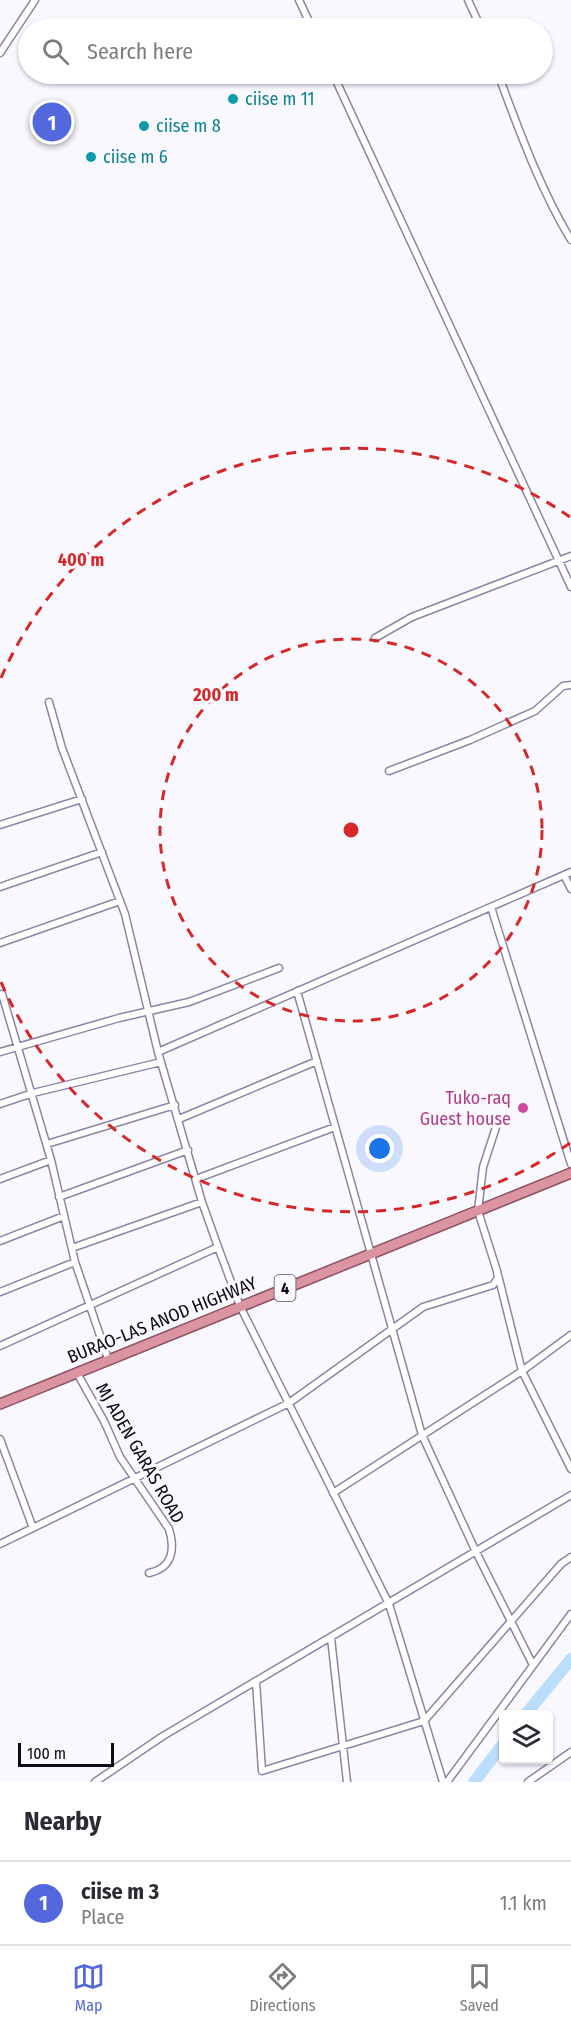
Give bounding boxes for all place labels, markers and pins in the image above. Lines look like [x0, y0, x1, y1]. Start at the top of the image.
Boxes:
place label: ciise m 11 [245, 88, 314, 110]
marker: ciise m 11 [226, 92, 240, 106]
pin: 1 [32, 100, 72, 144]
place label: ciise m 8 [156, 115, 221, 137]
marker: ciise m 8 [137, 119, 151, 133]
place label: ciise m 6 [103, 146, 168, 168]
marker: ciise m 6 [84, 150, 98, 164]
centre of rings [341, 820, 361, 840]
place label: Tuko-raq Guest house [420, 1087, 511, 1130]
marker: Tuko-raq Guest house [516, 1101, 530, 1115]

